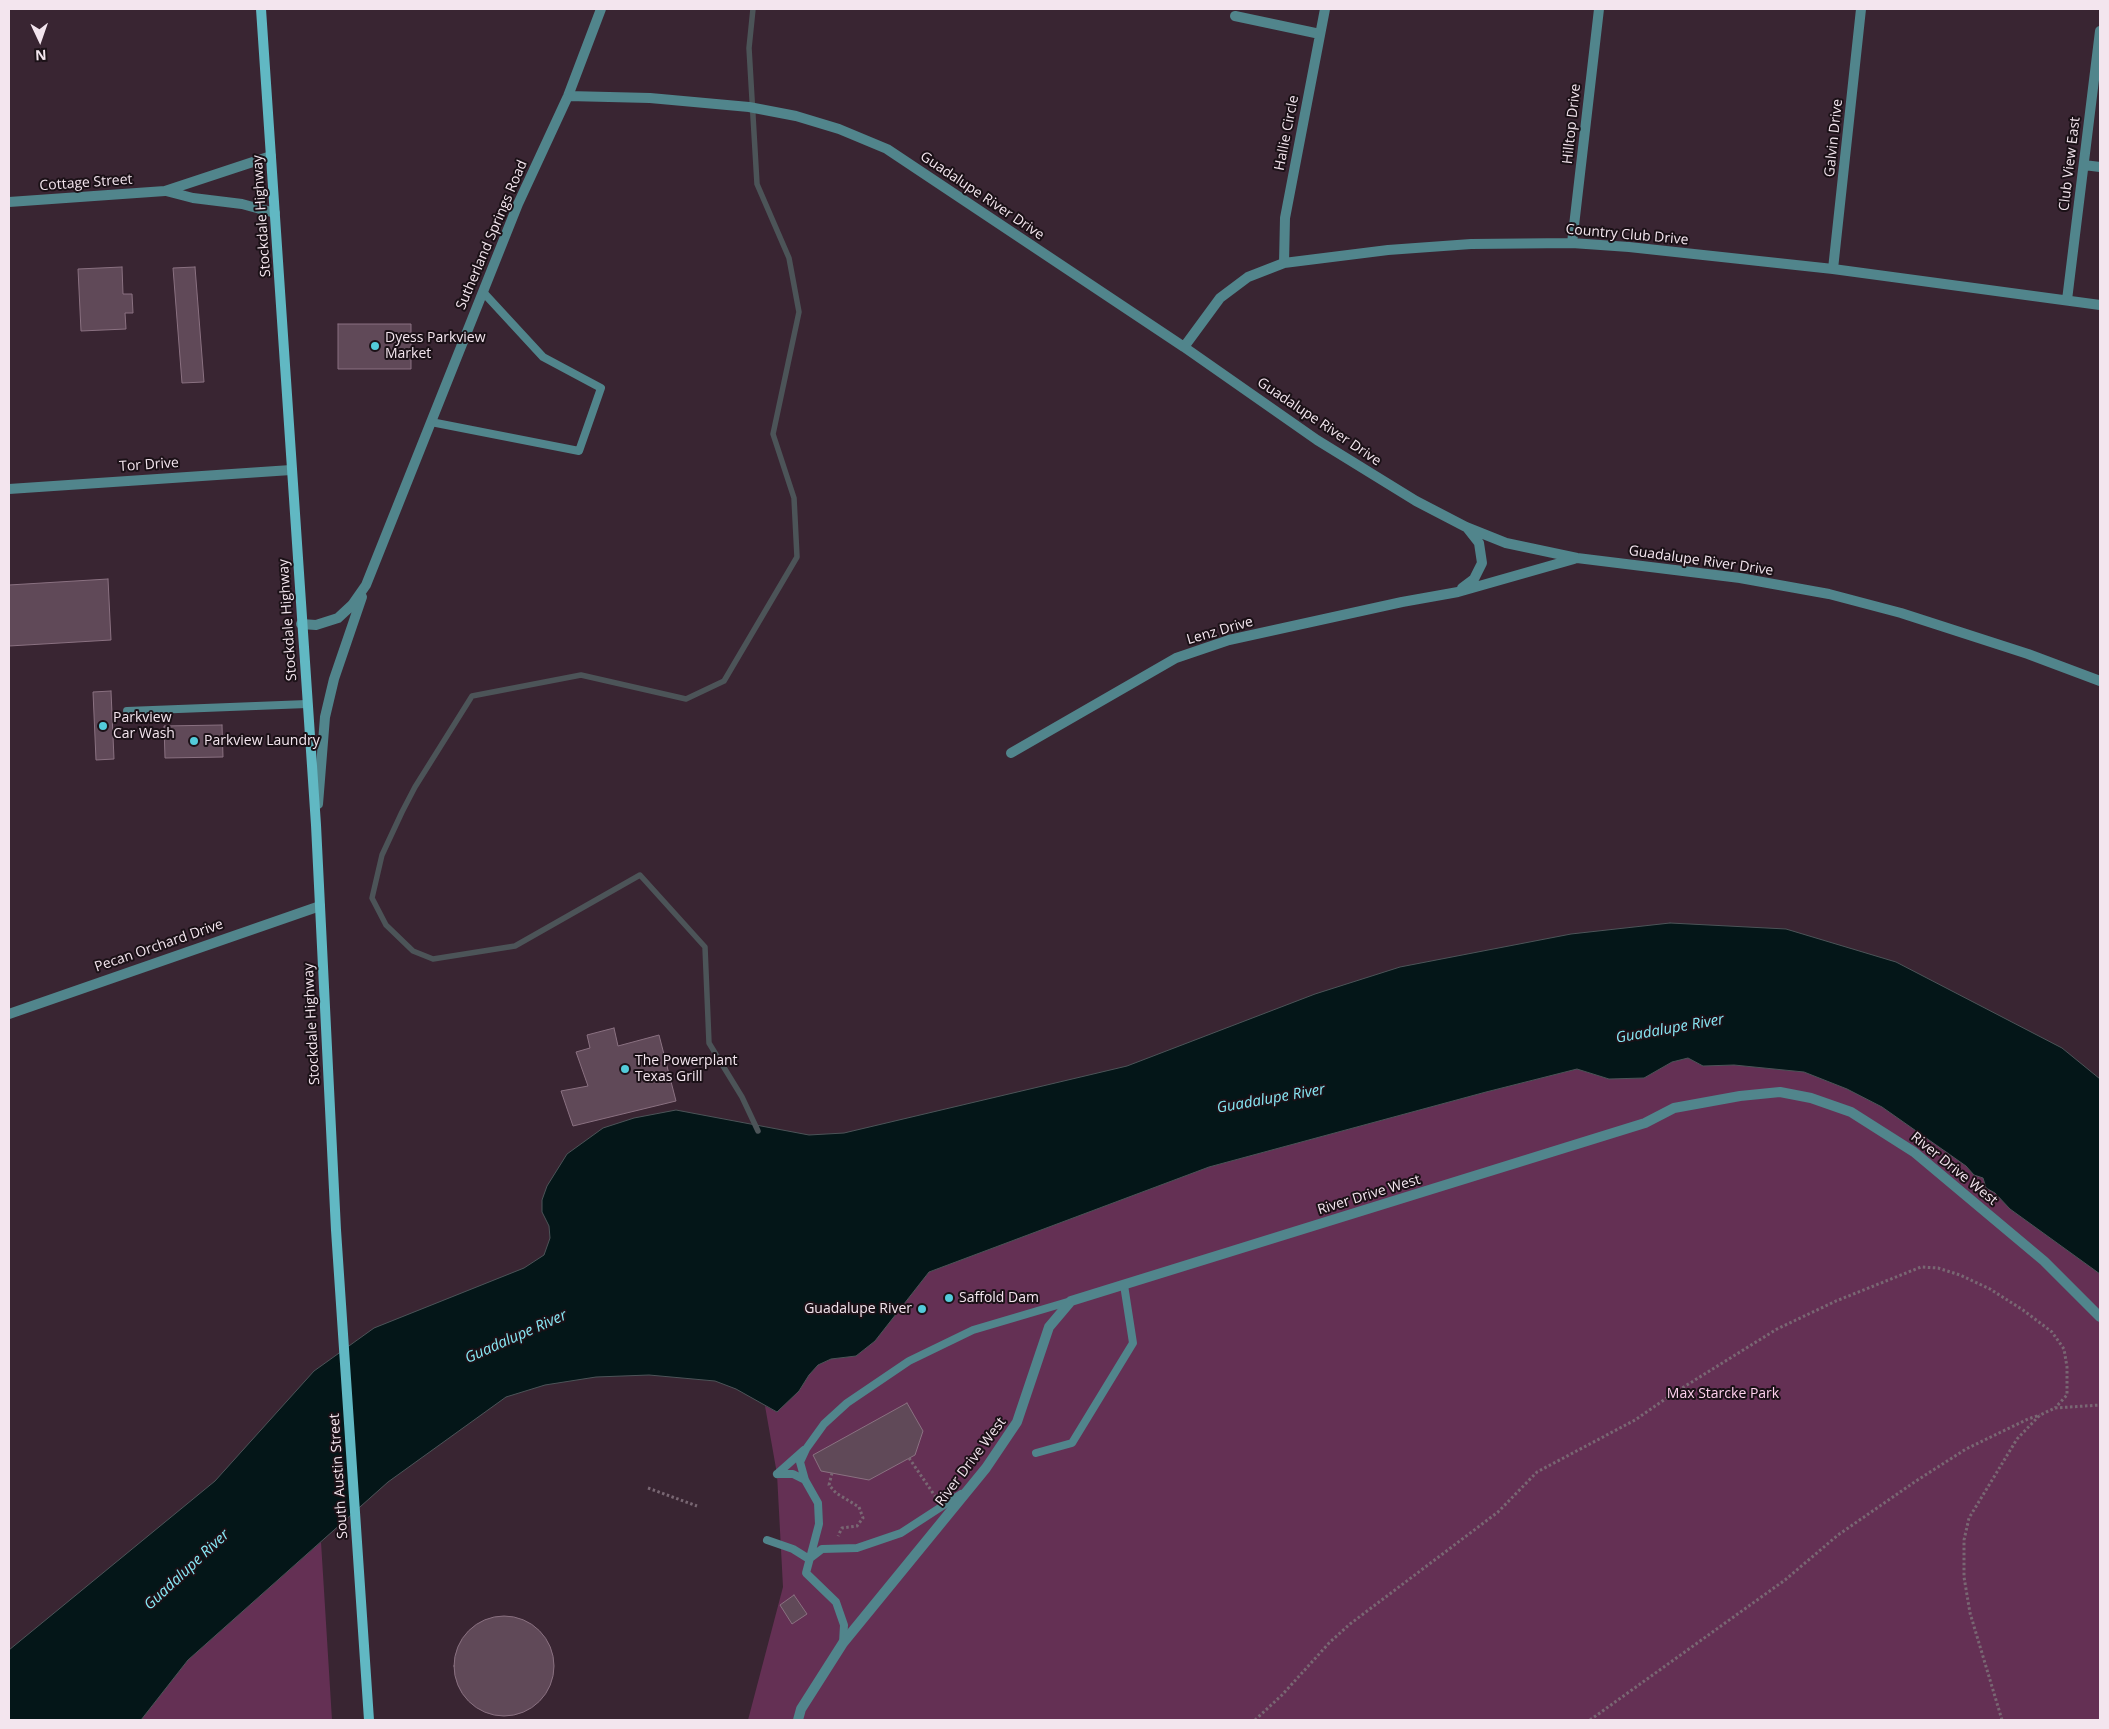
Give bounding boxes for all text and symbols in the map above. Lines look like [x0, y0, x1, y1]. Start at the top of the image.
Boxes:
north arrow [15, 15, 65, 65]
text: N [35, 46, 47, 65]
street label: Hilltop Drive [1559, 83, 1585, 165]
street label: Hallie Circle [1271, 94, 1303, 172]
street label: Galvin Drive [1822, 98, 1846, 178]
street label: Club View East [2056, 116, 2084, 212]
street label: Guadalupe River Drive [917, 148, 1047, 244]
street label: Stockdale Highway [249, 154, 275, 278]
street label: Sutherland Springs Road [453, 158, 531, 312]
street label: Cottage Street [39, 171, 133, 195]
street label: Country Club Drive [1565, 221, 1689, 249]
place label: Dyess Parkview Market [385, 330, 486, 362]
marker: Dyess Parkview Market [369, 340, 381, 352]
street label: Guadalupe River Drive [1254, 374, 1384, 470]
street label: Tor Drive [119, 455, 179, 475]
street label: Guadalupe River Drive [1628, 543, 1774, 579]
street label: Stockdale Highway [275, 558, 301, 682]
street label: Lenz Drive [1185, 614, 1255, 648]
place label: Parkview Car Wash [113, 710, 175, 742]
marker: Parkview Car Wash [97, 720, 109, 732]
place label: Parkview Laundry [204, 733, 320, 749]
marker: Parkview Laundry [188, 735, 200, 747]
street label: Pecan Orchard Drive [93, 916, 225, 976]
street label: Stockdale Highway [300, 963, 324, 1085]
water label: Guadalupe River [1614, 1011, 1726, 1047]
place label: The Powerplant Texas Grill [635, 1053, 738, 1086]
marker: The Powerplant Texas Grill [619, 1063, 631, 1075]
water label: Guadalupe River [1215, 1081, 1327, 1117]
street label: River Drive West [1907, 1129, 2001, 1209]
street label: River Drive West [1316, 1171, 1422, 1219]
place label: Saffold Dam [959, 1290, 1039, 1306]
marker: Saffold Dam [943, 1292, 955, 1304]
place label: Guadalupe River [804, 1301, 912, 1317]
marker: Guadalupe River [916, 1303, 928, 1315]
water label: Guadalupe River [462, 1306, 570, 1368]
park label: Max Starcke Park [1667, 1386, 1779, 1402]
street label: South Austin Street [326, 1413, 352, 1539]
street label: River Drive West [932, 1414, 1010, 1510]
water label: Guadalupe River [141, 1526, 233, 1614]

